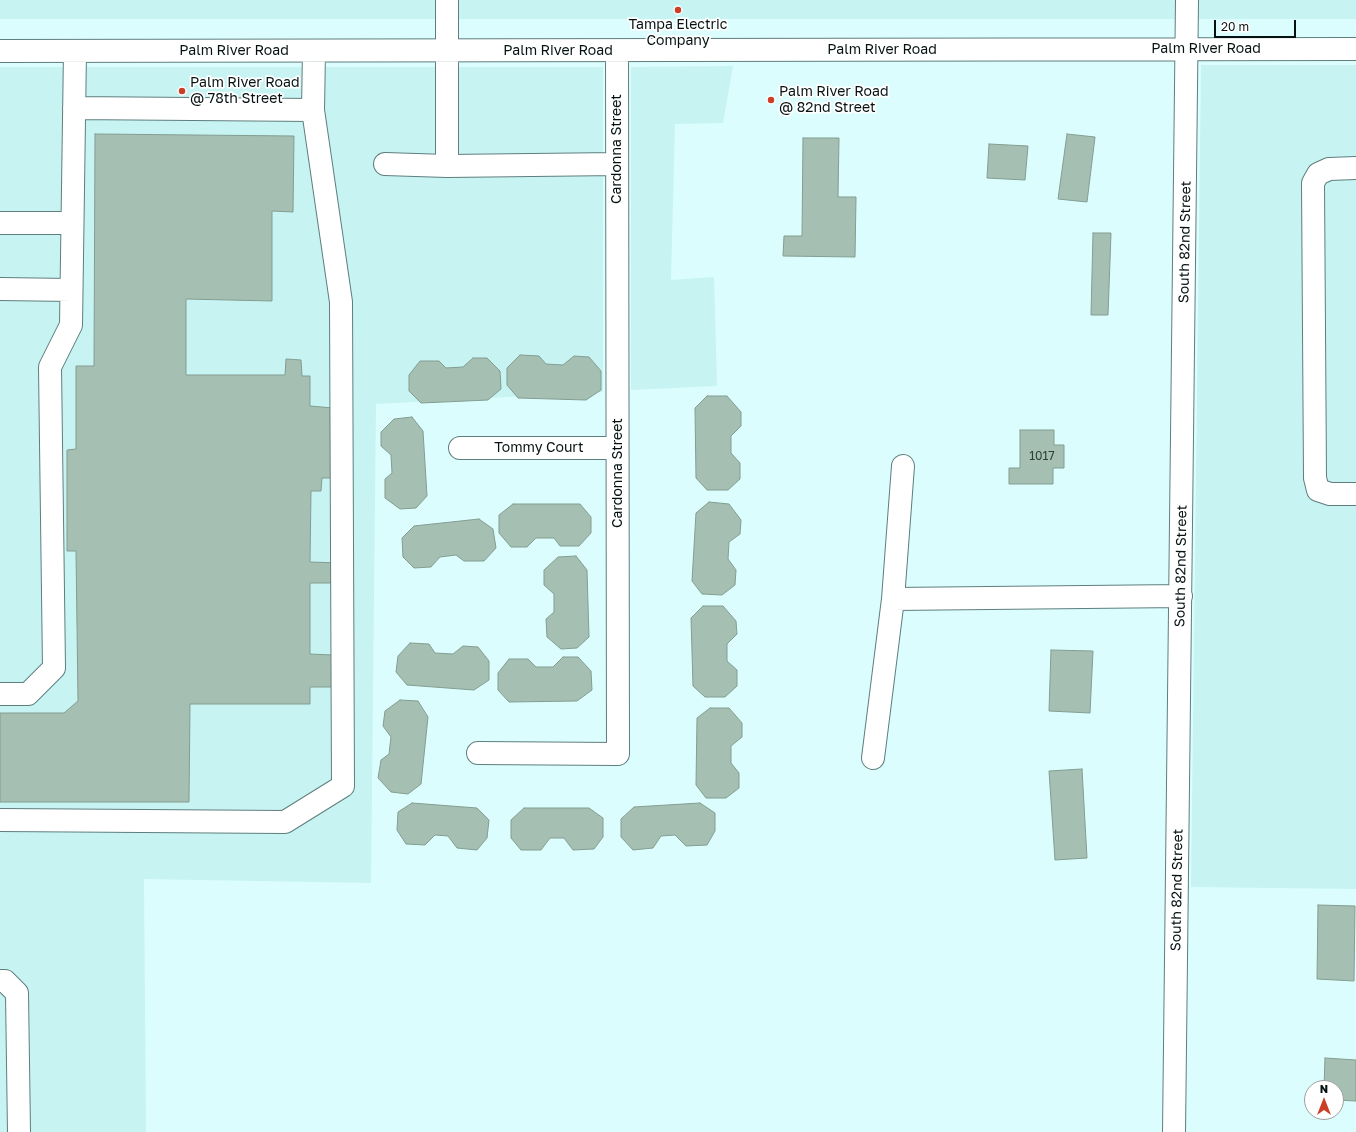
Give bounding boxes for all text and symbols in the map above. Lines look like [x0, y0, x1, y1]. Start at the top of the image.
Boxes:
marker: Tampa Electric Company [673, 5, 683, 15]
scale bar [1216, 12, 1298, 38]
place label: Tampa Electric Company [629, 17, 727, 50]
text: 20 m [1221, 19, 1249, 34]
street label: Palm River Road [1151, 41, 1261, 57]
street label: Palm River Road [827, 42, 937, 58]
street label: Palm River Road [179, 43, 289, 59]
street label: Palm River Road [503, 43, 613, 59]
place label: Palm River Road @ 78th Street [190, 75, 300, 108]
place label: Palm River Road @ 82nd Street [779, 84, 889, 116]
marker: Palm River Road @ 78th Street [177, 86, 187, 96]
street label: Cardonna Street [609, 94, 625, 204]
marker: Palm River Road @ 82nd Street [766, 95, 776, 105]
street label: South 82nd Street [1176, 181, 1194, 303]
street label: Cardonna Street [610, 418, 626, 528]
street label: Tommy Court [494, 440, 584, 456]
house number: 1017 [1029, 449, 1055, 463]
street label: South 82nd Street [1172, 505, 1190, 627]
street label: South 82nd Street [1168, 829, 1186, 951]
north arrow [1304, 1080, 1344, 1120]
text: N [1320, 1082, 1328, 1095]

